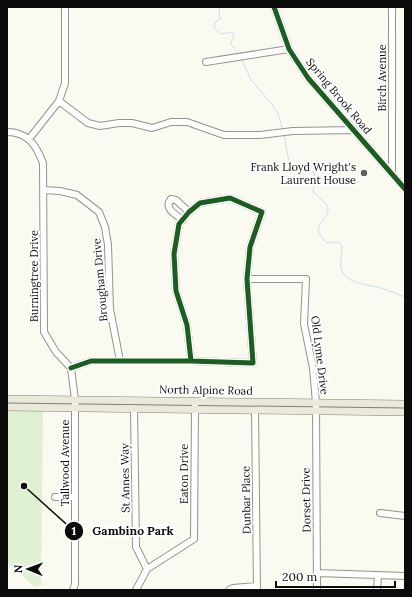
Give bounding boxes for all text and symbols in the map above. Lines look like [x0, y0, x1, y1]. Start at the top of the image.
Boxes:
street label: Birch Avenue [375, 44, 389, 112]
street label: Spring Brook Road [303, 55, 375, 137]
place label: Frank Lloyd Wright's Laurent House [250, 160, 356, 187]
marker: Frank Lloyd Wright's Laurent House [359, 168, 369, 178]
street label: Burningtree Drive [27, 230, 41, 322]
street label: Brougham Drive [89, 238, 111, 322]
street label: Old Lyme Drive [308, 315, 332, 395]
street label: North Alpine Road [159, 382, 253, 398]
street label: Tallwood Avenue [58, 420, 72, 506]
street label: St Annes Way [117, 443, 133, 513]
street label: Eaton Drive [177, 444, 191, 504]
street label: Dunbar Place [238, 466, 254, 534]
street label: Dorset Drive [298, 467, 314, 533]
callout: Gambino Park [64, 519, 181, 543]
text: 1 [72, 523, 77, 538]
text: Gambino Park [92, 523, 174, 538]
north arrow [8, 549, 48, 589]
scale bar [276, 563, 395, 589]
text: N [11, 564, 25, 573]
text: 200 m [282, 569, 318, 584]

